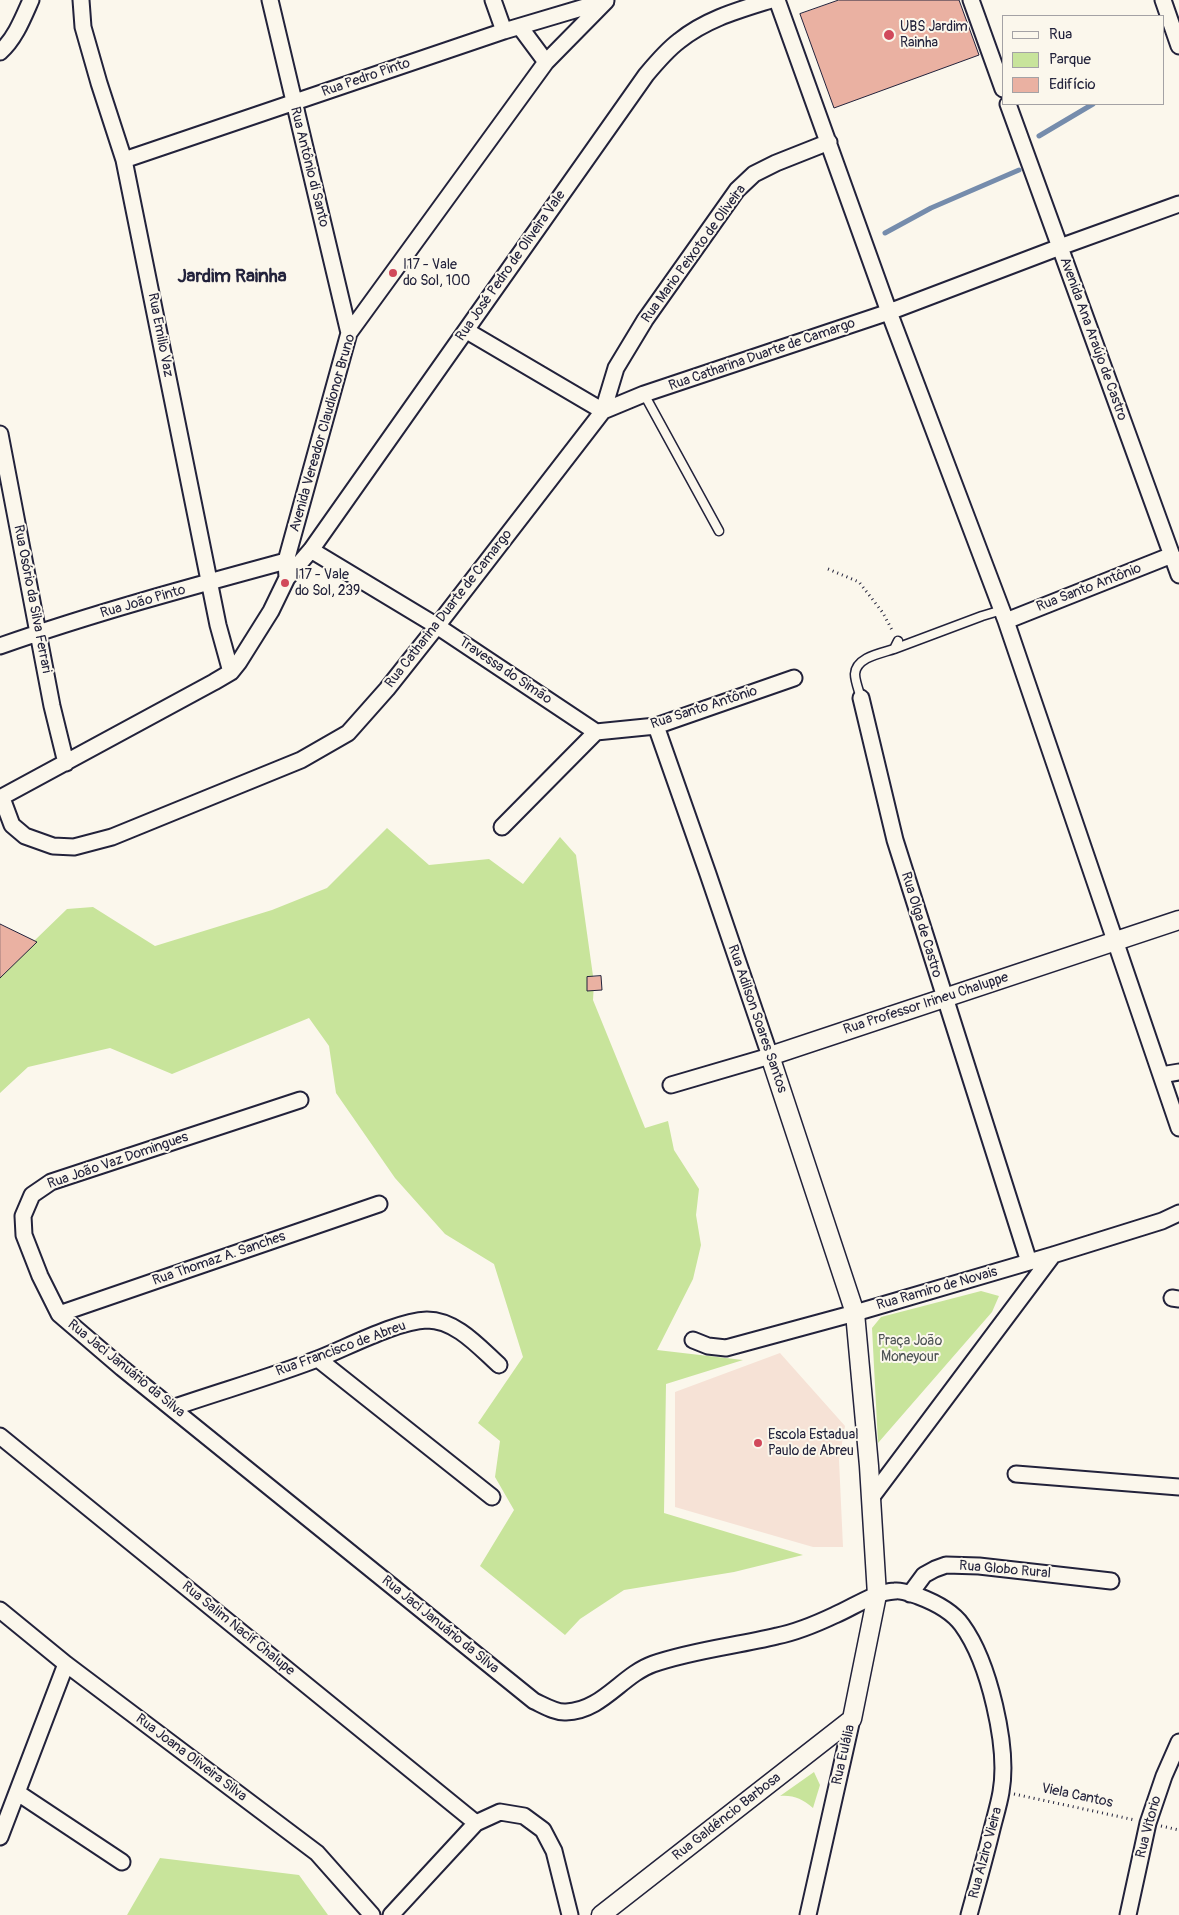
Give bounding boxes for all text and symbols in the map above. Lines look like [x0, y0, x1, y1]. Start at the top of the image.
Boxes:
legend [1002, 15, 1164, 105]
place label: UBS Jardim Rainha [900, 19, 968, 52]
text: Rua [1049, 25, 1072, 44]
marker: UBS Jardim Rainha [882, 28, 896, 42]
text: Parque [1049, 50, 1091, 69]
street label: Rua Pedro Pinto [320, 55, 412, 101]
text: Edifício [1049, 75, 1095, 94]
street label: Rua Antônio di Santo [286, 105, 332, 229]
street label: Rua Mario Peixoto de Oliveira [638, 182, 750, 326]
street label: Rua José Pedro de Oliveira Vale [453, 188, 569, 344]
street label: Avenida Ana Araújo de Castro [1056, 255, 1130, 423]
place label: I17 - Vale do Sol, 100 [403, 257, 470, 290]
district label: Jardim Rainha [177, 266, 287, 288]
marker: I17 - Vale do Sol, 100 [387, 267, 399, 279]
street label: Rua Emilio Vaz [144, 291, 176, 379]
street label: Rua Catharina Duarte de Camargo [667, 315, 857, 395]
street label: Avenida Vereador Claudionor Bruno [287, 332, 359, 534]
street label: Rua Osório da Silva Ferrari [9, 523, 55, 675]
street label: Rua Catharina Duarte de Camargo [382, 527, 516, 691]
street label: Rua Santo Antônio [1034, 560, 1144, 616]
place label: I17 - Vale do Sol, 239 [295, 567, 360, 600]
marker: I17 - Vale do Sol, 239 [279, 577, 291, 589]
street label: Rua João Pinto [99, 582, 187, 622]
street label: Travessa do Simão [455, 634, 555, 708]
street label: Rua Santo Antônio [649, 683, 759, 733]
street label: Rua Olga de Castro [897, 870, 945, 980]
street label: Rua Adilson Soares Santos [724, 943, 790, 1095]
street label: Rua Professor Irineu Chaluppe [841, 969, 1011, 1039]
street label: Rua João Vaz Domingues [45, 1129, 191, 1193]
street label: Rua Thomaz A. Sanches [150, 1228, 288, 1290]
street label: Rua Ramiro de Novais [875, 1264, 999, 1314]
street label: Rua Jaci Januário da Silva [64, 1316, 188, 1422]
street label: Rua Francisco de Abreu [274, 1318, 408, 1380]
park label: Praça João Moneyour [878, 1333, 942, 1365]
place label: Escola Estadual Paulo de Abreu [768, 1427, 858, 1460]
marker: Escola Estadual Paulo de Abreu [752, 1437, 764, 1449]
street label: Rua Globo Rural [958, 1558, 1052, 1582]
street label: Rua Jaci Januário da Silva [378, 1572, 502, 1678]
street label: Rua Salim Nacif Chalupe [178, 1578, 298, 1680]
street label: Rua Joana Oliveira Silva [132, 1711, 250, 1805]
street label: Rua Eulália [829, 1723, 859, 1787]
street label: Rua Galdêncio Barbosa [669, 1769, 785, 1865]
street label: Viela Cantos [1040, 1780, 1114, 1812]
street label: Rua Vitorio [1133, 1794, 1165, 1860]
street label: Rua Alziro Vieira [966, 1805, 1006, 1901]

